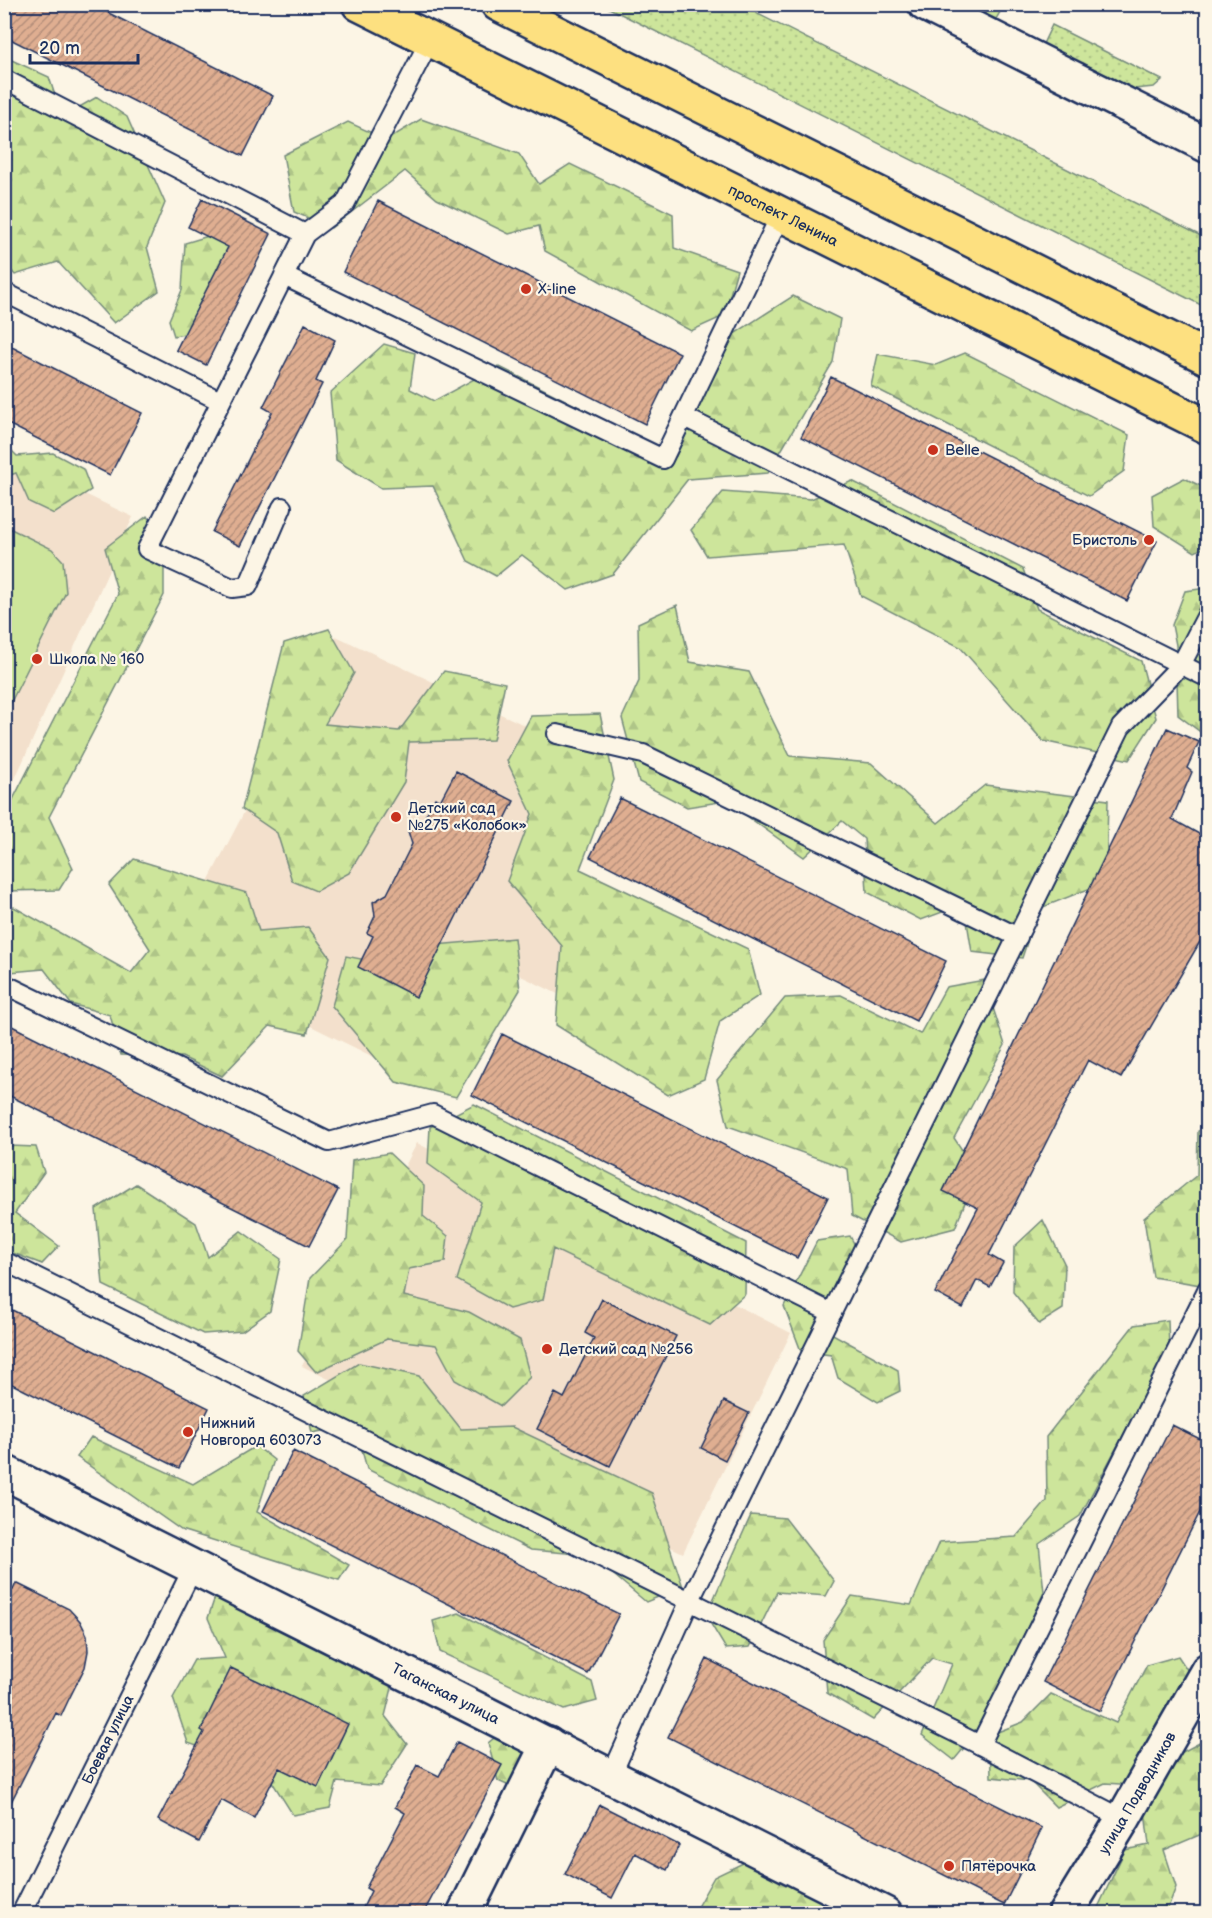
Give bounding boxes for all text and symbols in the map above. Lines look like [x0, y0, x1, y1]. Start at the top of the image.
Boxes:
scale bar [30, 27, 138, 65]
text: 20 m [39, 38, 80, 59]
street label: проспект Ленина [725, 180, 841, 251]
place label: X-line [537, 280, 576, 299]
marker: X-line [519, 282, 533, 296]
place label: Belle [945, 441, 980, 460]
marker: Belle [926, 443, 940, 457]
place label: Бристоль [1072, 531, 1138, 550]
marker: Бристоль [1142, 533, 1156, 547]
place label: Школа № 160 [49, 650, 144, 669]
marker: Школа № 160 [30, 652, 44, 666]
place label: Детский сад №275 «Колобок» [408, 799, 527, 835]
marker: Детский сад №275 «Колобок» [389, 810, 403, 824]
place label: Детский сад №256 [559, 1340, 693, 1359]
marker: Детский сад №256 [540, 1342, 554, 1356]
place label: Нижний Новгород 603073 [200, 1414, 322, 1450]
marker: Нижний Новгород 603073 [181, 1425, 195, 1439]
street label: Таганская улица [388, 1659, 503, 1729]
street label: Боевая улица [78, 1692, 138, 1787]
street label: улица Подводников [1095, 1729, 1181, 1858]
place label: Пятёрочка [961, 1857, 1036, 1876]
marker: Пятёрочка [942, 1859, 956, 1873]

